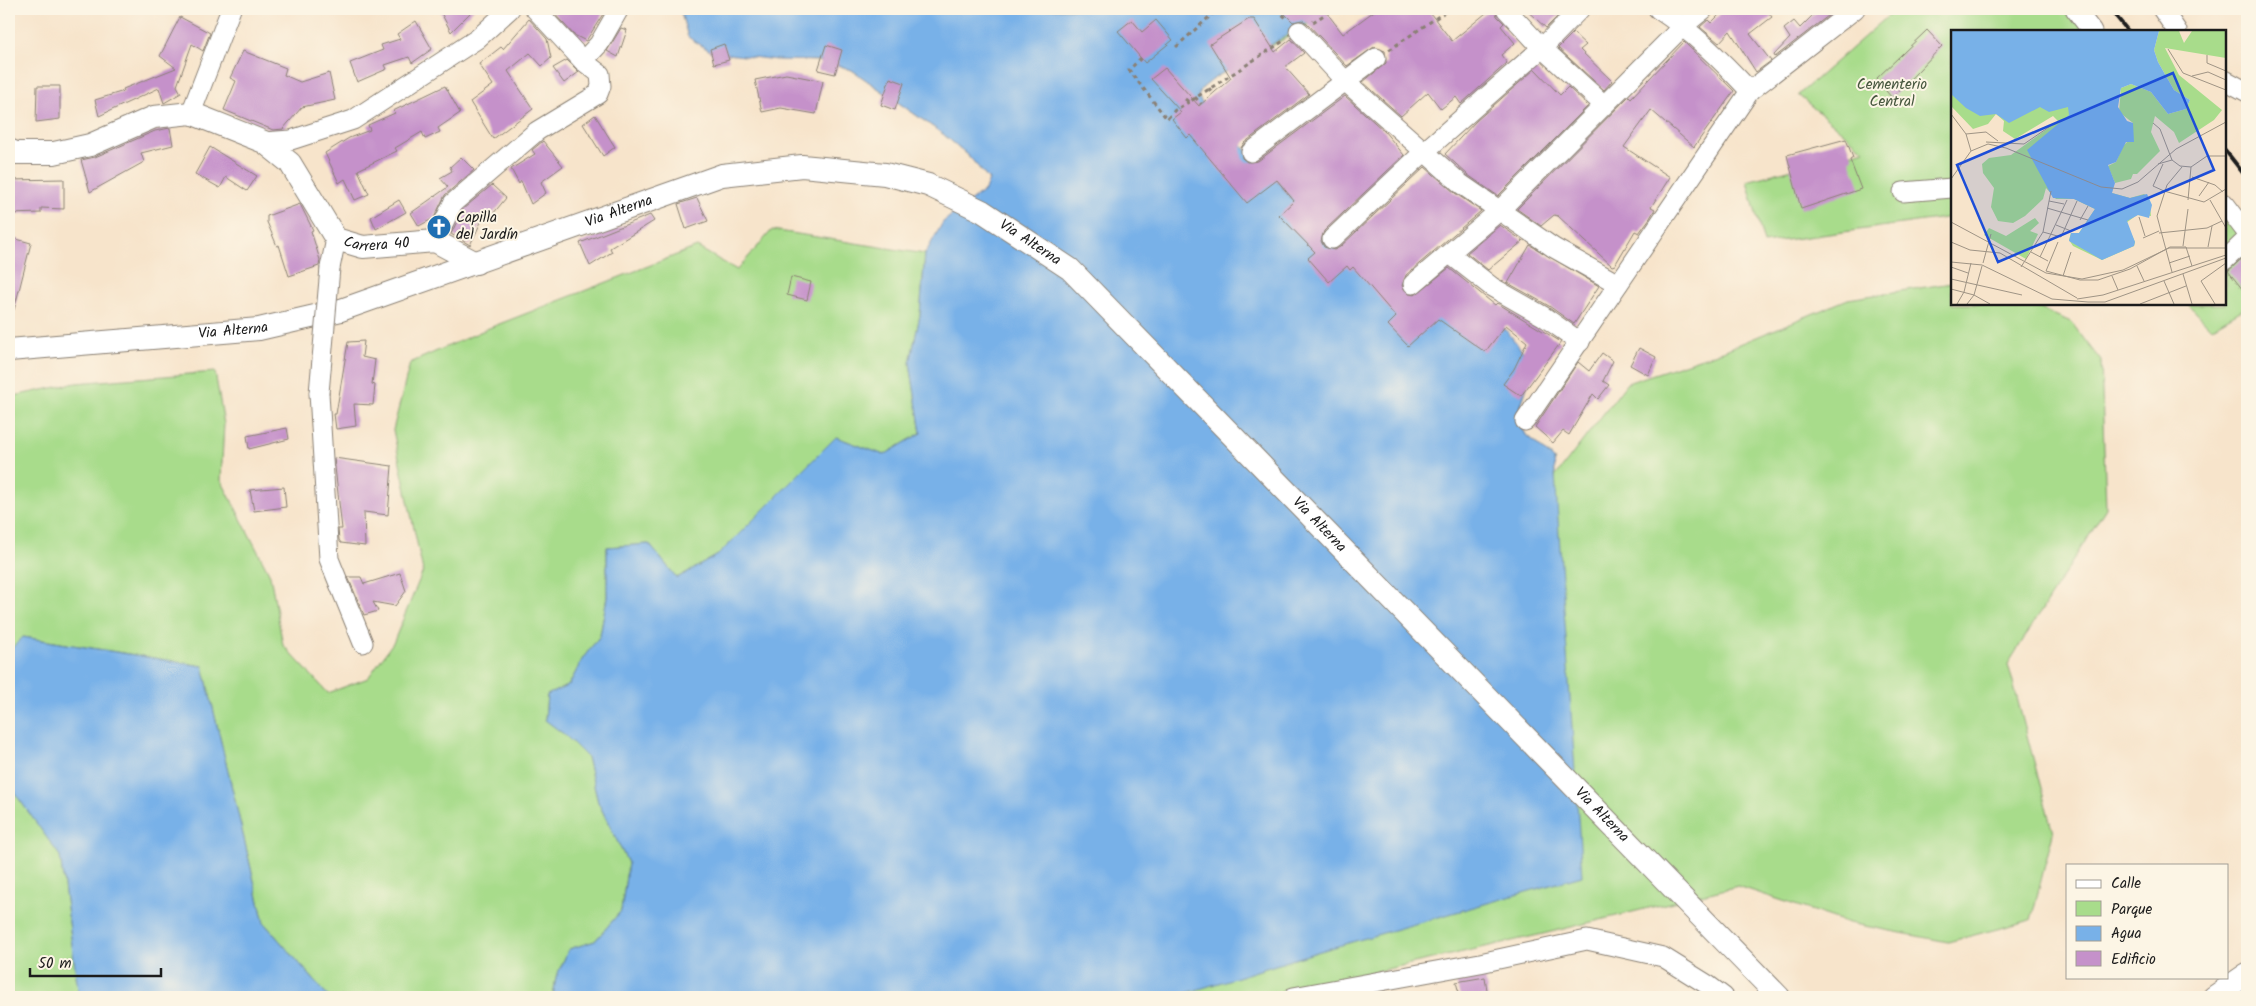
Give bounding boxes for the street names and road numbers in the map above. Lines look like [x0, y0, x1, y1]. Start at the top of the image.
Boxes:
street label: Via Alterna [582, 188, 656, 234]
street label: Via Alterna [994, 213, 1066, 272]
street label: Carrera 40 [341, 230, 411, 259]
street label: Via Alterna [197, 315, 271, 346]
street label: Via Alterna [1286, 491, 1352, 558]
street label: Via Alterna [1569, 782, 1635, 848]

